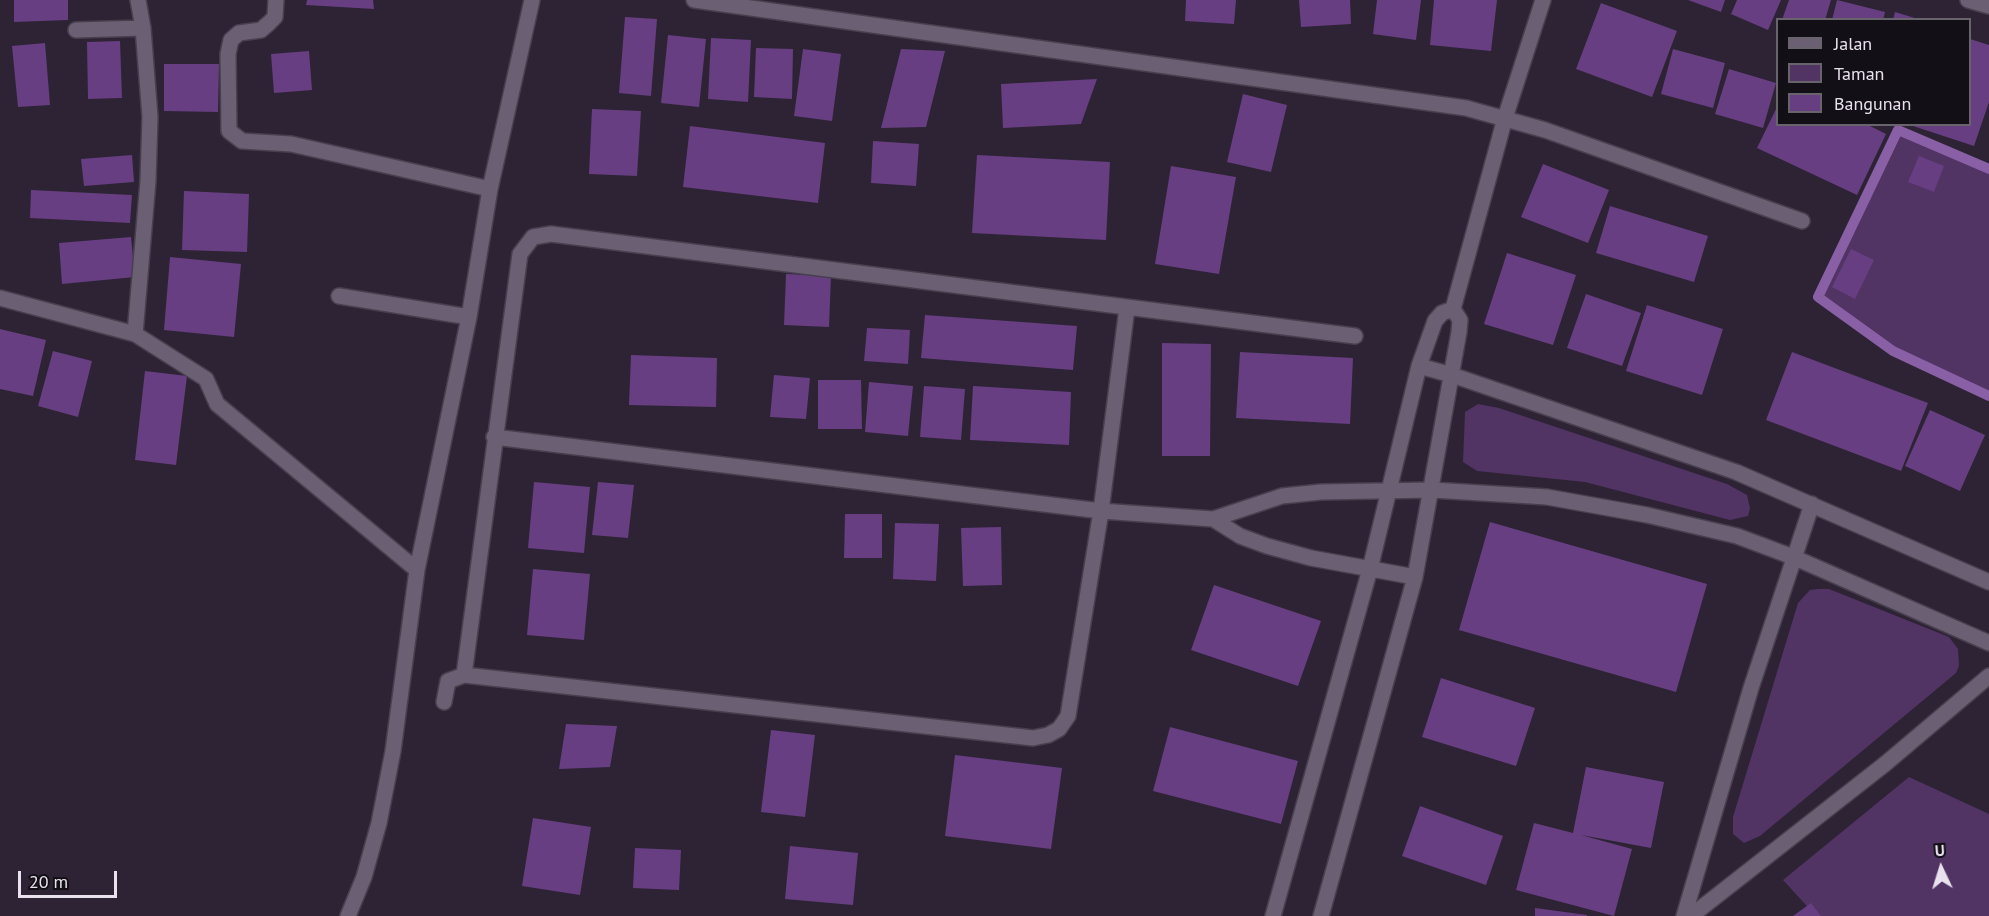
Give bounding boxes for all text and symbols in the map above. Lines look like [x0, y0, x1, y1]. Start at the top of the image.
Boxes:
legend [1776, 18, 1971, 126]
text: Jalan [1834, 32, 1872, 55]
text: Taman [1834, 62, 1884, 85]
text: Bangunan [1834, 92, 1911, 115]
north arrow [1911, 838, 1971, 898]
text: U [1934, 840, 1945, 860]
scale bar [21, 859, 120, 897]
text: 20 m [29, 870, 68, 893]

